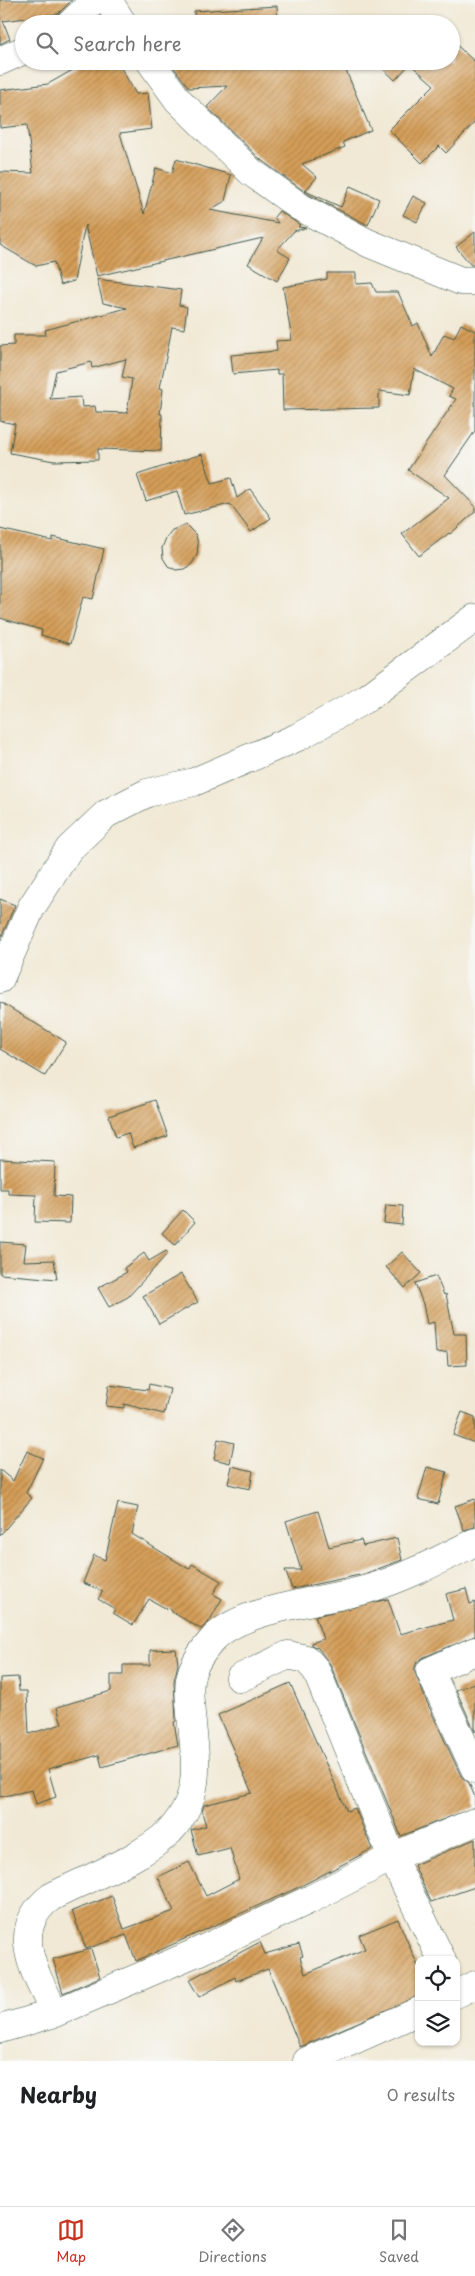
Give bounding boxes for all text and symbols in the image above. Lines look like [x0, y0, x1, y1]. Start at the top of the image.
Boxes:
search box [15, 15, 460, 70]
icon: search [33, 29, 61, 57]
text: Search here [73, 29, 182, 57]
map controls [415, 1956, 460, 2046]
button: locate [415, 1956, 460, 2001]
button: layers [415, 2001, 460, 2046]
text: Nearby [20, 2078, 97, 2110]
text: 0 results [387, 2082, 455, 2106]
tab: Map [56, 2216, 86, 2267]
tab: Directions [199, 2216, 267, 2267]
tab: Saved [379, 2216, 419, 2267]

